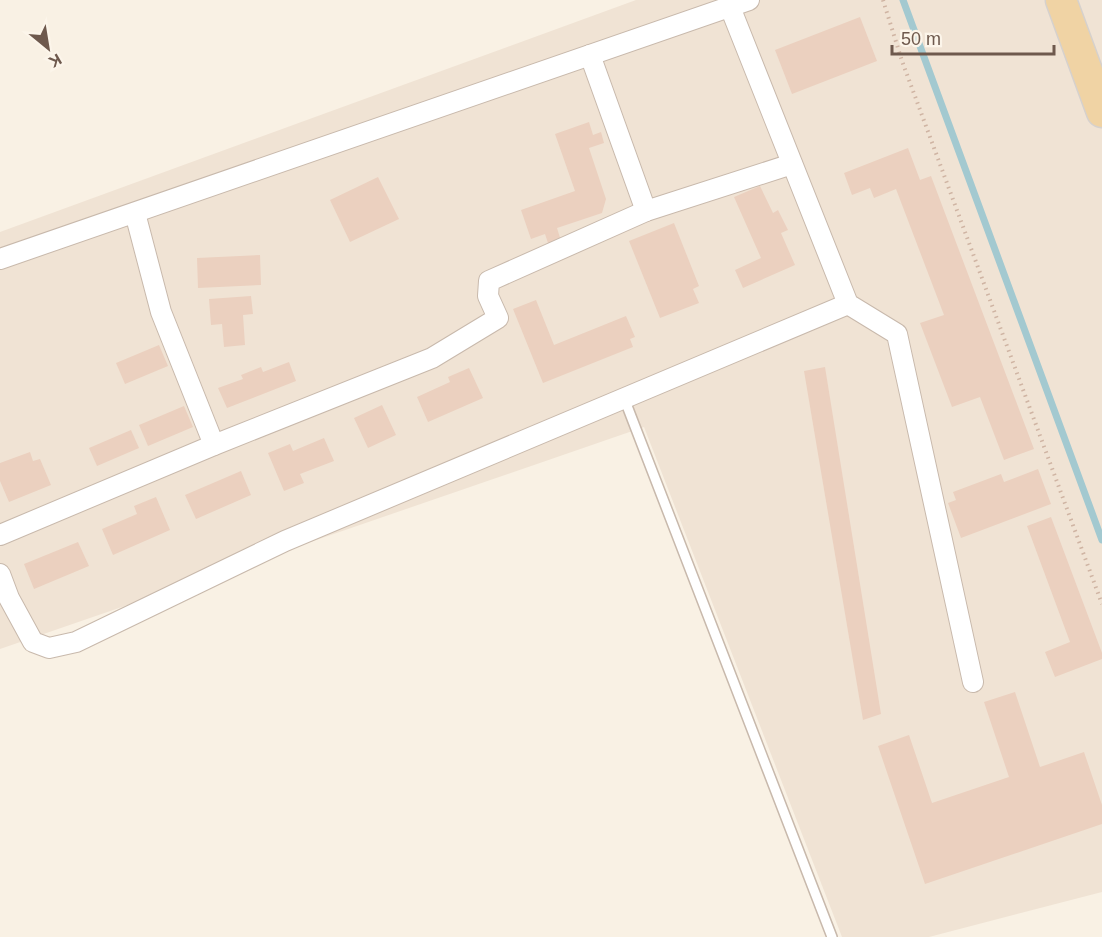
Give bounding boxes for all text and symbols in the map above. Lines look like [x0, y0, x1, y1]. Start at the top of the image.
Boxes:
north arrow [18, 18, 78, 78]
scale bar [892, 18, 1054, 56]
text: 50 m [901, 29, 941, 49]
text: K [46, 50, 65, 71]

